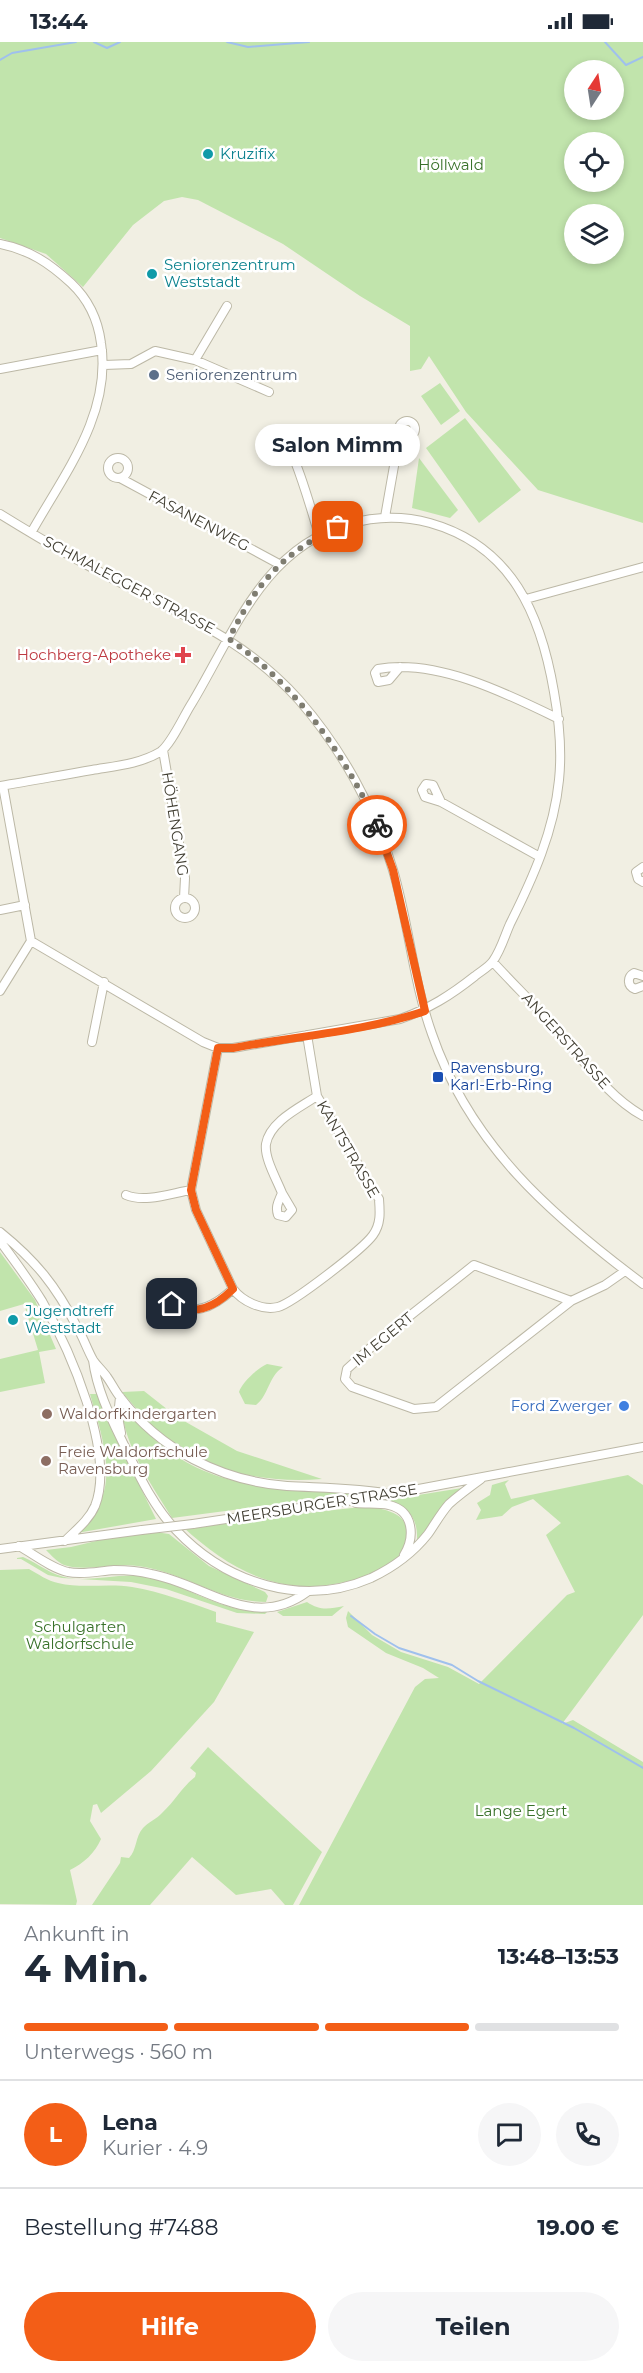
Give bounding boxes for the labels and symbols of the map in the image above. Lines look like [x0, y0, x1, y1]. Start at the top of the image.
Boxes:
north arrow [564, 60, 624, 120]
place label: Kruzifix [220, 144, 275, 163]
marker: Kruzifix [201, 147, 215, 161]
park label: Höllwald [418, 155, 484, 174]
place label: Seniorenzentrum Weststadt [164, 255, 296, 291]
marker: Seniorenzentrum Weststadt [145, 267, 159, 281]
place label: Seniorenzentrum [166, 365, 298, 384]
marker: Seniorenzentrum [147, 368, 161, 382]
callout: Salon Mimm [256, 425, 421, 467]
street label: FASANENWEG [145, 486, 253, 555]
pin [312, 501, 363, 552]
street label: SCHMALEGGER STRASSE [40, 531, 218, 638]
place label: Hochberg-Apotheke [17, 645, 171, 664]
marker: Hochberg-Apotheke [176, 648, 190, 662]
street label: HÖHENGANG [158, 770, 193, 877]
courier [347, 795, 407, 855]
street label: ANGERSTRASSE [518, 989, 615, 1093]
place label: Ravensburg, Karl-Erb-Ring [450, 1058, 552, 1094]
marker: Ravensburg, Karl-Erb-Ring [431, 1070, 445, 1084]
street label: KANTSTRASSE [313, 1097, 384, 1201]
pin [146, 1278, 197, 1329]
place label: Jugendtreff Weststadt [24, 1301, 114, 1337]
street label: IM EGERT [348, 1307, 417, 1370]
marker: Jugendtreff Weststadt [6, 1313, 20, 1327]
place label: Ford Zwerger [511, 1396, 612, 1415]
marker: Ford Zwerger [617, 1399, 631, 1413]
place label: Waldorfkindergarten [59, 1404, 217, 1423]
marker: Waldorfkindergarten [40, 1407, 54, 1421]
place label: Freie Waldorfschule Ravensburg [58, 1442, 208, 1478]
marker: Freie Waldorfschule Ravensburg [39, 1454, 53, 1468]
street label: MEERSBURGER STRASSE [225, 1479, 419, 1528]
park label: Schulgarten Waldorfschule [26, 1617, 134, 1653]
park label: Lange Egert [475, 1801, 567, 1820]

